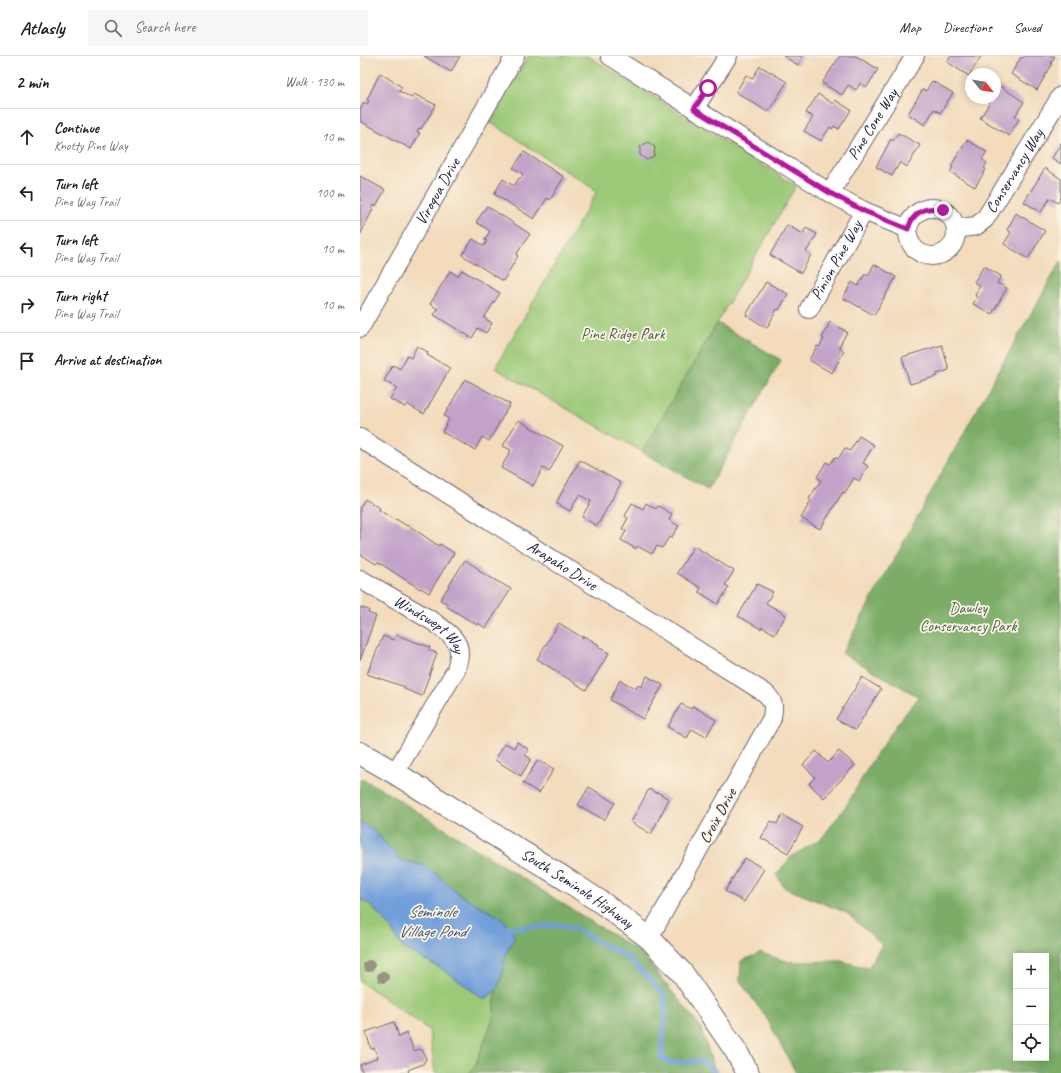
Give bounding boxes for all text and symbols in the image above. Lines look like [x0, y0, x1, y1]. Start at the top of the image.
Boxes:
search box [88, 10, 368, 46]
text: Atlasly [20, 16, 64, 40]
icon: search [102, 17, 124, 39]
text: Search here [134, 18, 195, 37]
text: Map [900, 19, 921, 36]
text: Directions [943, 19, 992, 36]
text: Saved [1014, 19, 1041, 36]
north arrow [965, 68, 1001, 104]
text: 2 min [16, 72, 49, 93]
text: Walk · 130 m [285, 74, 344, 90]
route start [699, 79, 717, 97]
street label: Pine Cone Way [843, 84, 903, 163]
text: Continue [54, 119, 99, 138]
street label: Conservancy Way [981, 124, 1049, 217]
icon: ahead [16, 126, 38, 148]
text: 10 m [322, 129, 344, 145]
text: Knotty Pine Way [54, 138, 128, 154]
street label: Viroqua Drive [411, 153, 466, 229]
text: Turn left [54, 175, 97, 194]
icon: left [16, 182, 38, 204]
text: 100 m [316, 185, 344, 201]
text: Pine Way Trail [54, 194, 118, 210]
route end [934, 201, 952, 219]
street label: Pinion Pine Way [806, 216, 867, 303]
text: Turn left [54, 231, 97, 250]
icon: left [16, 238, 38, 260]
text: 10 m [322, 241, 344, 257]
text: Pine Way Trail [54, 250, 118, 266]
text: Turn right [54, 287, 107, 306]
icon: right [16, 294, 38, 316]
text: 10 m [322, 297, 344, 313]
text: Pine Way Trail [54, 306, 118, 322]
park label: Pine Ridge Park [581, 324, 666, 344]
icon: arrive [16, 350, 38, 372]
text: Arrive at destination [54, 351, 161, 370]
street label: Arapaho Drive [524, 536, 602, 596]
street label: Windswept Way [390, 591, 469, 656]
park label: Dawley Conservancy Park [920, 598, 1017, 636]
street label: Croix Drive [695, 783, 742, 847]
street label: South Seminole Highway [517, 844, 639, 934]
water label: Seminole Village Pond [398, 901, 471, 942]
map controls [1013, 953, 1049, 1061]
button: + [1013, 953, 1049, 989]
button: − [1013, 989, 1049, 1025]
button: locate [1013, 1025, 1049, 1061]

